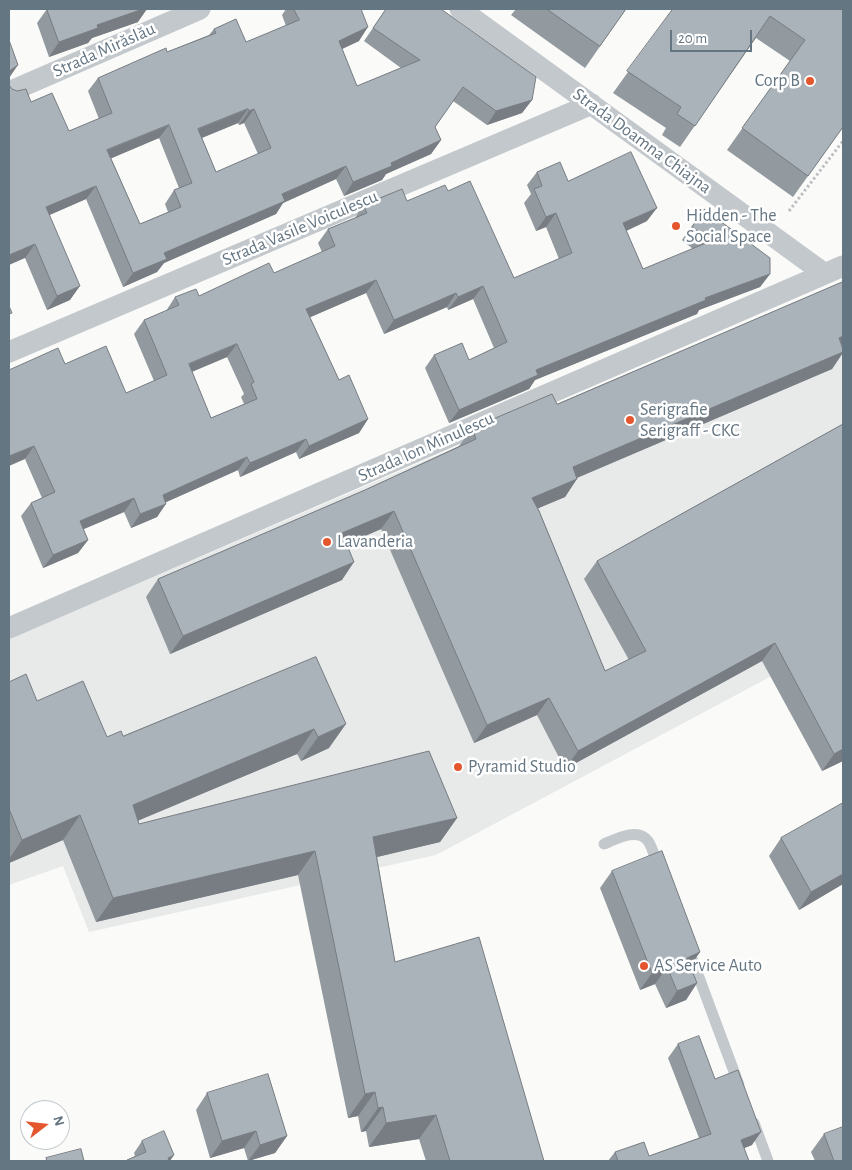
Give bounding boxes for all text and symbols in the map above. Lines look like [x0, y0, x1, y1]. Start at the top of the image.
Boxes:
street label: Strada Mirăslău [49, 18, 159, 82]
scale bar [672, 20, 754, 52]
text: 20 m [678, 31, 707, 46]
place label: Corp B [755, 70, 800, 92]
marker: Corp B [804, 75, 816, 87]
street label: Strada Doamna Chiajna [569, 83, 715, 199]
street label: Strada Vasile Voiculescu [219, 185, 381, 271]
place label: Hidden - The Social Space [686, 205, 777, 248]
marker: Hidden - The Social Space [670, 220, 682, 232]
place label: Serigrafie Serigraff - CKC [640, 399, 740, 442]
street label: Strada Ion Minulescu [355, 407, 497, 487]
marker: Serigrafie Serigraff - CKC [624, 414, 636, 426]
place label: Lavanderia [337, 531, 413, 553]
marker: Lavanderia [321, 536, 333, 548]
place label: Pyramid Studio [468, 756, 576, 778]
marker: Pyramid Studio [452, 761, 464, 773]
place label: AS Service Auto [654, 955, 762, 977]
marker: AS Service Auto [638, 960, 650, 972]
north arrow [20, 1100, 70, 1150]
text: N [50, 1115, 67, 1128]

